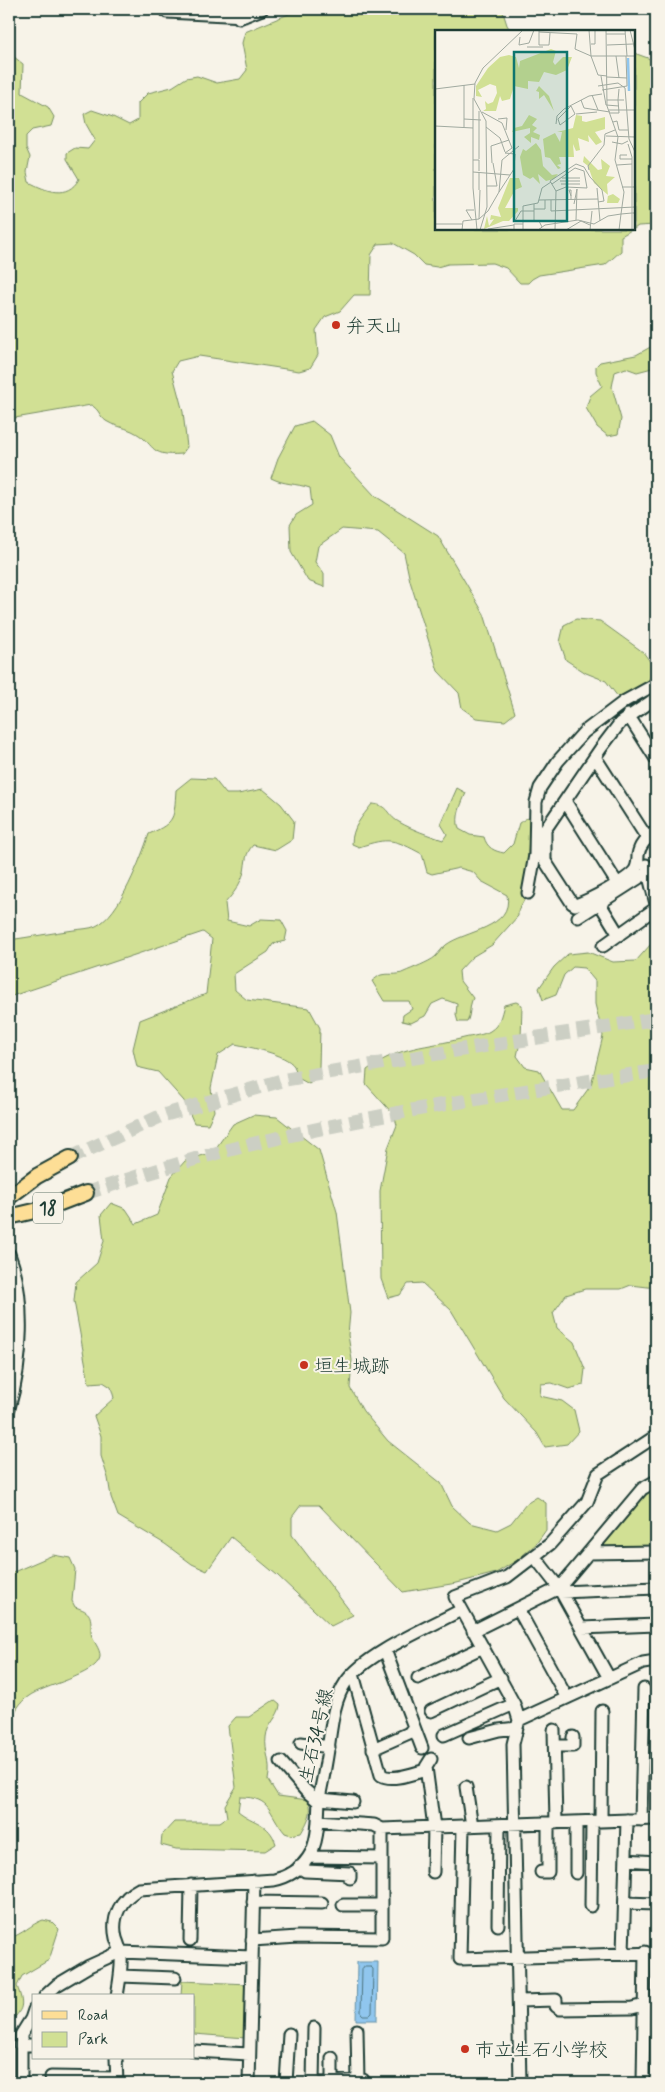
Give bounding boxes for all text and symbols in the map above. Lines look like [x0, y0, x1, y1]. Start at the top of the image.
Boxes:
inset map [435, 30, 635, 230]
place label: 弁天山 [346, 314, 403, 339]
marker: 弁天山 [330, 319, 342, 331]
road number: 18 [33, 1192, 63, 1224]
place label: 垣生城跡 [314, 1354, 390, 1379]
marker: 垣生城跡 [298, 1359, 310, 1371]
street label: 生石34号線 [293, 1686, 339, 1785]
legend [32, 1994, 195, 2060]
text: Road [78, 2006, 108, 2026]
text: Park [78, 2030, 108, 2050]
place label: 市立生石小学校 [475, 2038, 608, 2063]
marker: 市立生石小学校 [459, 2043, 471, 2055]

